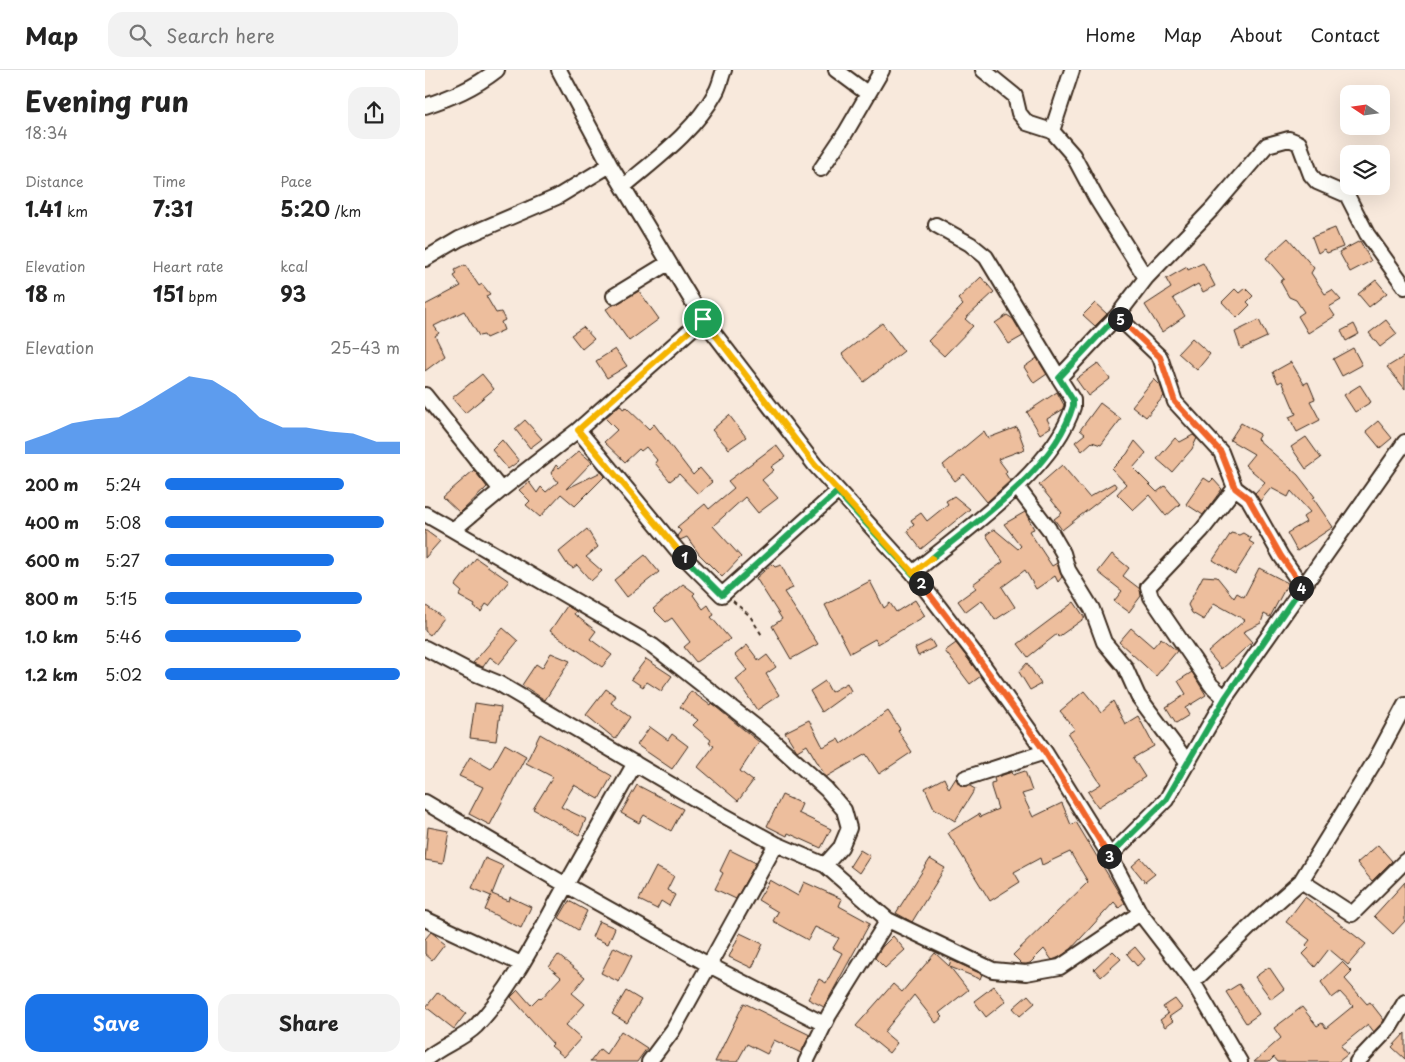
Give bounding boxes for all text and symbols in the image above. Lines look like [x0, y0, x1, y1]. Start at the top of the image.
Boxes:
search box [108, 12, 458, 57]
text: Map [25, 17, 78, 53]
icon: search [126, 21, 154, 49]
text: Search here [166, 21, 275, 49]
text: Home [1085, 21, 1135, 48]
text: Map [1163, 21, 1202, 48]
text: About [1230, 21, 1282, 48]
text: Contact [1310, 21, 1380, 48]
text: Evening run [25, 79, 189, 122]
north arrow [1340, 85, 1390, 135]
map controls [1340, 85, 1390, 195]
button: share [348, 87, 400, 139]
text: 18:34 [25, 120, 68, 144]
button: layers [1340, 145, 1390, 195]
text: Distance [25, 171, 84, 192]
text: Time [153, 171, 186, 192]
text: Pace [280, 171, 312, 192]
text: 1.41 [25, 192, 62, 224]
text: 7:31 [153, 192, 193, 224]
text: 5:20 [280, 192, 330, 224]
text: km [62, 201, 88, 222]
text: /km [330, 201, 361, 222]
text: Elevation [25, 256, 85, 277]
text: Heart rate [153, 256, 223, 277]
text: kcal [280, 256, 308, 277]
text: 18 [25, 277, 48, 309]
text: 151 [153, 277, 184, 309]
text: 93 [280, 277, 306, 309]
text: m [48, 286, 65, 307]
text: bpm [184, 286, 218, 307]
pin [682, 298, 724, 340]
icon: arrive [689, 305, 717, 333]
pin: 5 [1107, 306, 1133, 332]
text: 5 [1116, 309, 1125, 330]
text: Elevation [25, 335, 94, 359]
text: 25–43 m [330, 335, 400, 359]
text: 200 m [25, 472, 79, 496]
text: 5:24 [105, 472, 141, 496]
text: 400 m [25, 510, 79, 534]
text: 5:08 [105, 510, 142, 534]
pin: 1 [671, 544, 697, 570]
text: 1 [681, 547, 688, 568]
text: 600 m [25, 548, 79, 572]
text: 5:27 [105, 548, 140, 572]
pin: 2 [909, 570, 933, 596]
text: 2 [917, 573, 926, 594]
pin: 4 [1289, 576, 1313, 600]
text: 4 [1297, 578, 1306, 599]
text: 800 m [25, 586, 78, 610]
text: 5:15 [105, 586, 137, 610]
text: 1.0 km [25, 624, 78, 648]
text: 5:46 [105, 624, 142, 648]
text: 1.2 km [25, 662, 78, 686]
text: 5:02 [105, 662, 142, 686]
pin: 3 [1097, 844, 1121, 868]
text: 3 [1105, 846, 1114, 867]
button: Save [25, 994, 208, 1052]
button: Share [218, 994, 400, 1052]

